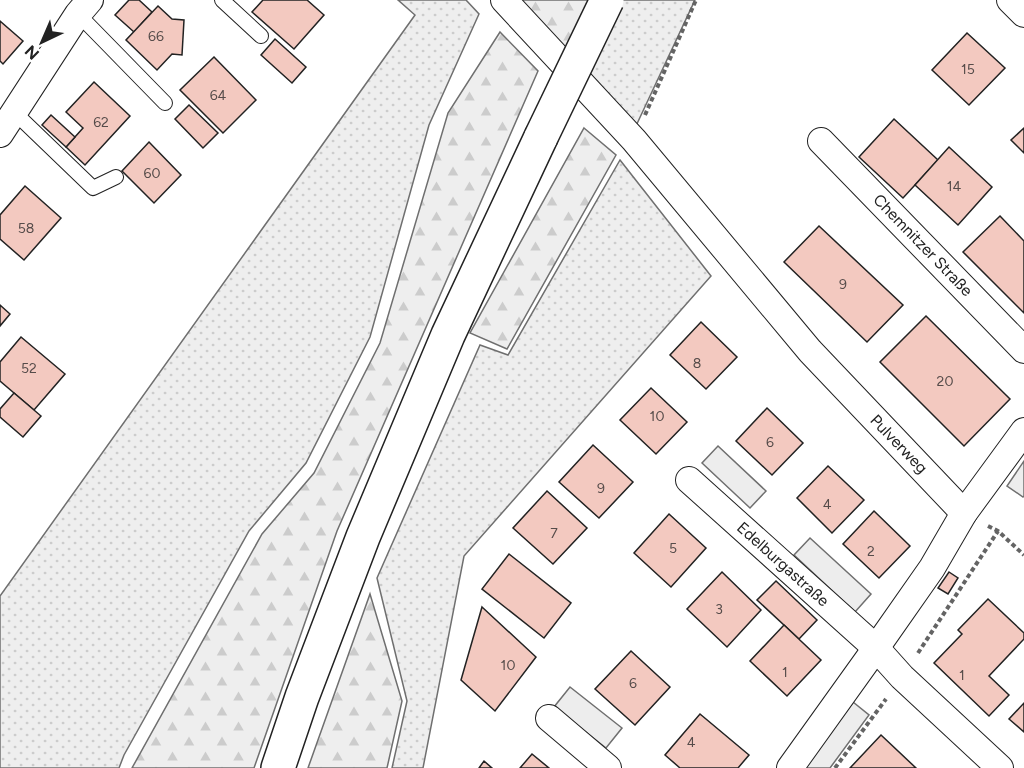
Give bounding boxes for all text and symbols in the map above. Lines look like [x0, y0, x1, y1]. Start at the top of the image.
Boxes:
north arrow [12, 12, 72, 72]
house number: 66 [148, 28, 164, 45]
text: N [21, 41, 43, 64]
house number: 15 [961, 61, 975, 78]
house number: 64 [210, 87, 227, 104]
house number: 62 [93, 114, 109, 131]
house number: 60 [144, 165, 160, 182]
house number: 14 [947, 178, 962, 195]
street label: Chemnitzer Straße [869, 190, 977, 300]
house number: 58 [18, 220, 34, 237]
house number: 9 [839, 276, 847, 293]
house number: 8 [693, 355, 701, 372]
house number: 52 [21, 360, 37, 377]
house number: 20 [937, 373, 953, 390]
house number: 10 [650, 408, 664, 425]
street label: Pulverweg [866, 411, 932, 477]
house number: 6 [766, 434, 774, 451]
house number: 9 [597, 480, 605, 497]
house number: 4 [823, 496, 832, 513]
street label: Edelburgastraße [733, 518, 833, 610]
house number: 7 [550, 525, 558, 542]
house number: 5 [669, 540, 677, 557]
house number: 2 [867, 543, 875, 560]
house number: 3 [715, 601, 723, 618]
house number: 10 [501, 657, 515, 674]
house number: 1 [782, 664, 788, 681]
house number: 1 [959, 667, 965, 684]
house number: 6 [629, 675, 637, 692]
house number: 4 [687, 734, 696, 751]

